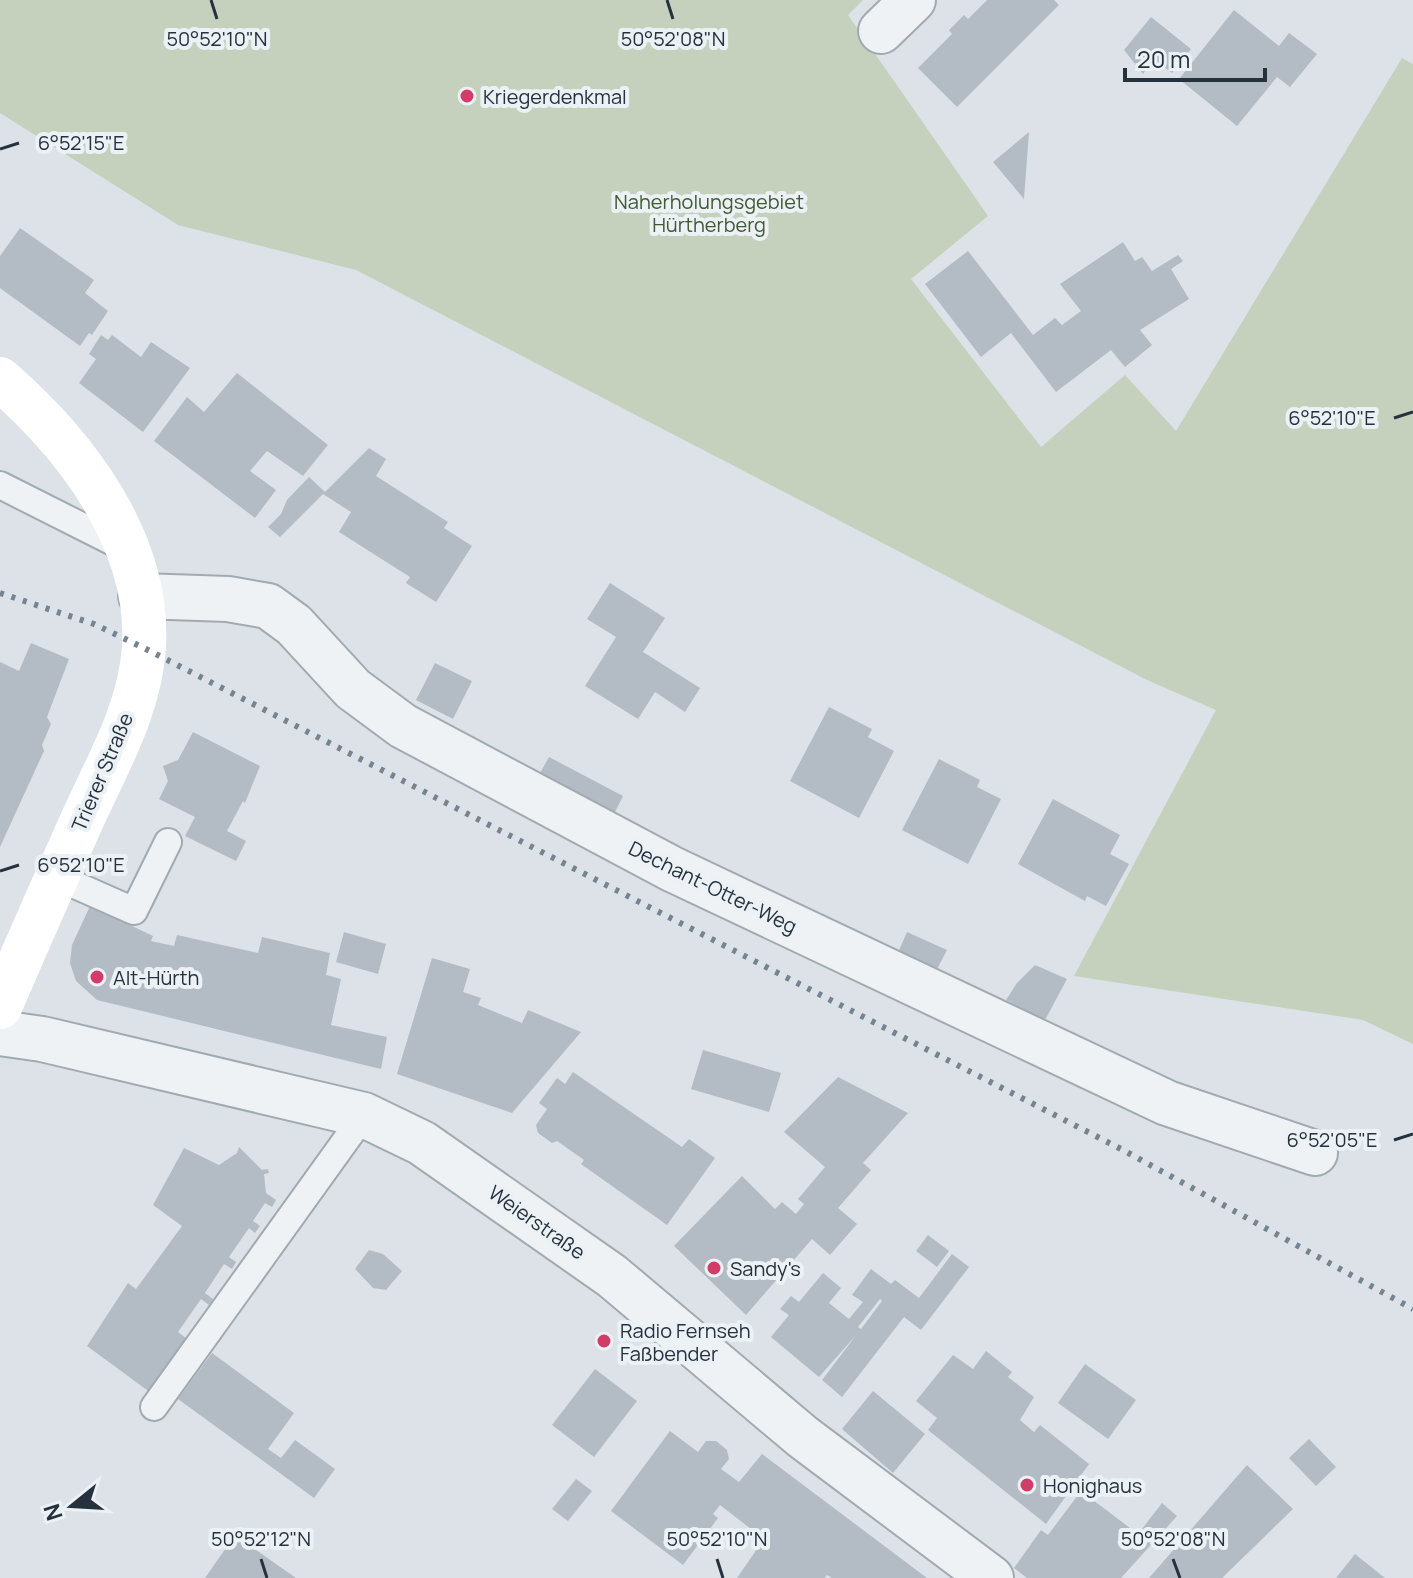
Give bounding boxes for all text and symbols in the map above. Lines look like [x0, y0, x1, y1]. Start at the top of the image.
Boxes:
text: 50°52'10"N [167, 25, 267, 52]
text: 50°52'08"N [621, 25, 725, 52]
scale bar [1125, 32, 1265, 82]
text: 20 m [1137, 42, 1190, 75]
place label: Kriegerdenkmal [483, 83, 627, 110]
marker: Kriegerdenkmal [458, 87, 476, 105]
text: 6°52'15"E [38, 129, 124, 156]
park label: Naherholungsgebiet Hürtherberg [614, 188, 804, 238]
text: 6°52'10"E [1288, 404, 1376, 431]
street label: Trierer Straße [65, 709, 139, 835]
street label: Dechant-Otter-Weg [624, 834, 802, 940]
text: 6°52'10"E [37, 851, 125, 878]
place label: Alt-Hürth [113, 964, 199, 991]
marker: Alt-Hürth [88, 968, 106, 986]
text: 6°52'05"E [1286, 1126, 1378, 1153]
street label: Weierstraße [483, 1179, 591, 1265]
place label: Sandy's [730, 1255, 801, 1282]
marker: Sandy's [705, 1259, 723, 1277]
place label: Radio Fernseh Faßbender [620, 1317, 751, 1367]
marker: Radio Fernseh Faßbender [595, 1332, 613, 1350]
north arrow [32, 1466, 112, 1546]
place label: Honighaus [1043, 1472, 1142, 1499]
marker: Honighaus [1018, 1476, 1036, 1494]
text: N [36, 1500, 70, 1524]
text: 50°52'12"N [211, 1525, 311, 1552]
text: 50°52'10"N [667, 1525, 767, 1552]
text: 50°52'08"N [1121, 1525, 1225, 1552]

